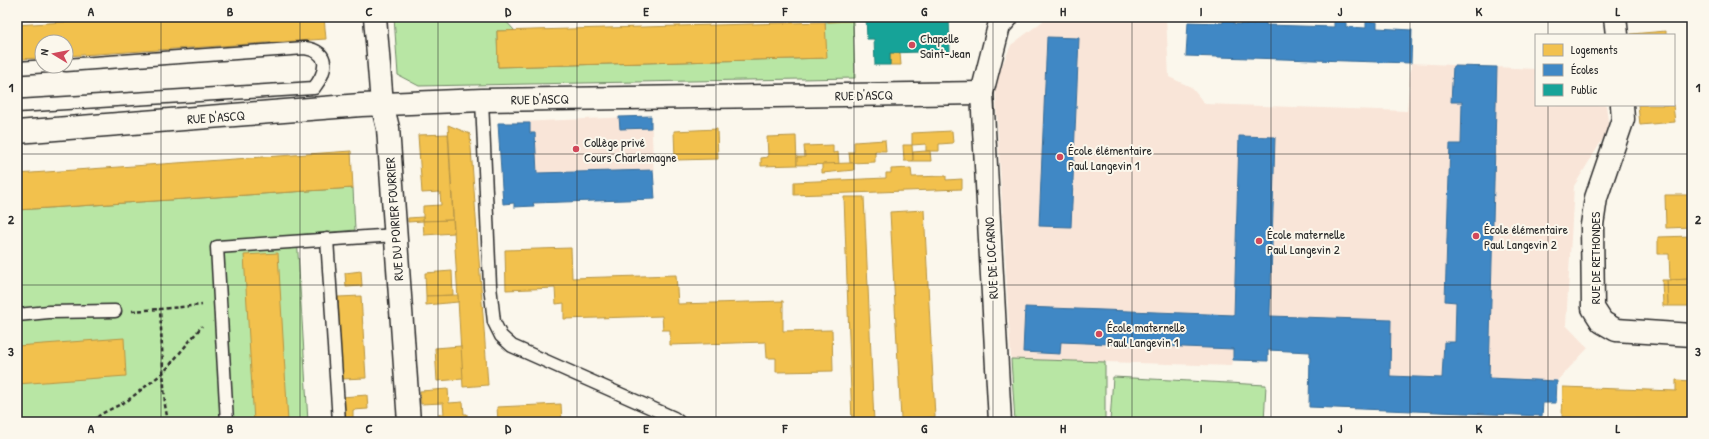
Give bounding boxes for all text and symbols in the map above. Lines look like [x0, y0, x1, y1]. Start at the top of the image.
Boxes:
text: A [88, 2, 95, 20]
text: B [227, 2, 234, 20]
text: C [365, 2, 373, 20]
text: D [505, 2, 512, 20]
text: E [643, 2, 649, 20]
text: F [782, 2, 789, 20]
text: G [921, 2, 928, 20]
text: H [1060, 2, 1066, 20]
text: I [1199, 2, 1203, 20]
text: J [1338, 2, 1343, 20]
text: K [1476, 2, 1483, 20]
text: L [1616, 2, 1621, 20]
place label: Chapelle Saint-Jean [920, 29, 971, 62]
north arrow [34, 34, 74, 74]
legend [1535, 34, 1675, 106]
marker: Chapelle Saint-Jean [907, 40, 917, 50]
text: Logements [1571, 41, 1618, 58]
text: N [37, 48, 52, 56]
text: Écoles [1571, 61, 1599, 78]
text: 1 [9, 78, 14, 96]
text: 1 [1696, 78, 1701, 96]
text: Public [1571, 81, 1597, 98]
street label: RUE D'ASCQ [835, 85, 893, 105]
street label: RUE D'ASCQ [511, 89, 569, 109]
street label: RUE D'ASCQ [186, 106, 246, 128]
place label: Collège privé Cours Charlemagne [584, 133, 677, 166]
place label: École élémentaire Paul Langevin 1 [1068, 141, 1152, 174]
marker: Collège privé Cours Charlemagne [571, 144, 581, 154]
marker: École élémentaire Paul Langevin 1 [1055, 152, 1065, 162]
street label: RUE DU POIRIER FOURRIER [381, 156, 407, 281]
text: 2 [8, 210, 15, 228]
text: 2 [1695, 210, 1702, 228]
street label: RUE DE RETHONDES [1586, 212, 1604, 304]
street label: RUE DE LOCARNO [980, 216, 1002, 300]
place label: École élémentaire Paul Langevin 2 [1484, 220, 1568, 253]
place label: École maternelle Paul Langevin 2 [1267, 225, 1345, 258]
marker: École élémentaire Paul Langevin 2 [1471, 231, 1481, 241]
marker: École maternelle Paul Langevin 2 [1254, 236, 1264, 246]
place label: École maternelle Paul Langevin 1 [1107, 318, 1185, 351]
marker: École maternelle Paul Langevin 1 [1094, 329, 1104, 339]
text: 3 [8, 342, 14, 360]
text: 3 [1695, 342, 1701, 360]
text: A [88, 419, 95, 437]
text: B [227, 419, 234, 437]
text: C [365, 419, 373, 437]
text: D [505, 419, 512, 437]
text: E [643, 419, 649, 437]
text: F [782, 419, 789, 437]
text: G [921, 419, 928, 437]
text: H [1060, 419, 1066, 437]
text: I [1199, 419, 1203, 437]
text: J [1338, 419, 1343, 437]
text: K [1476, 419, 1483, 437]
text: L [1616, 419, 1621, 437]

